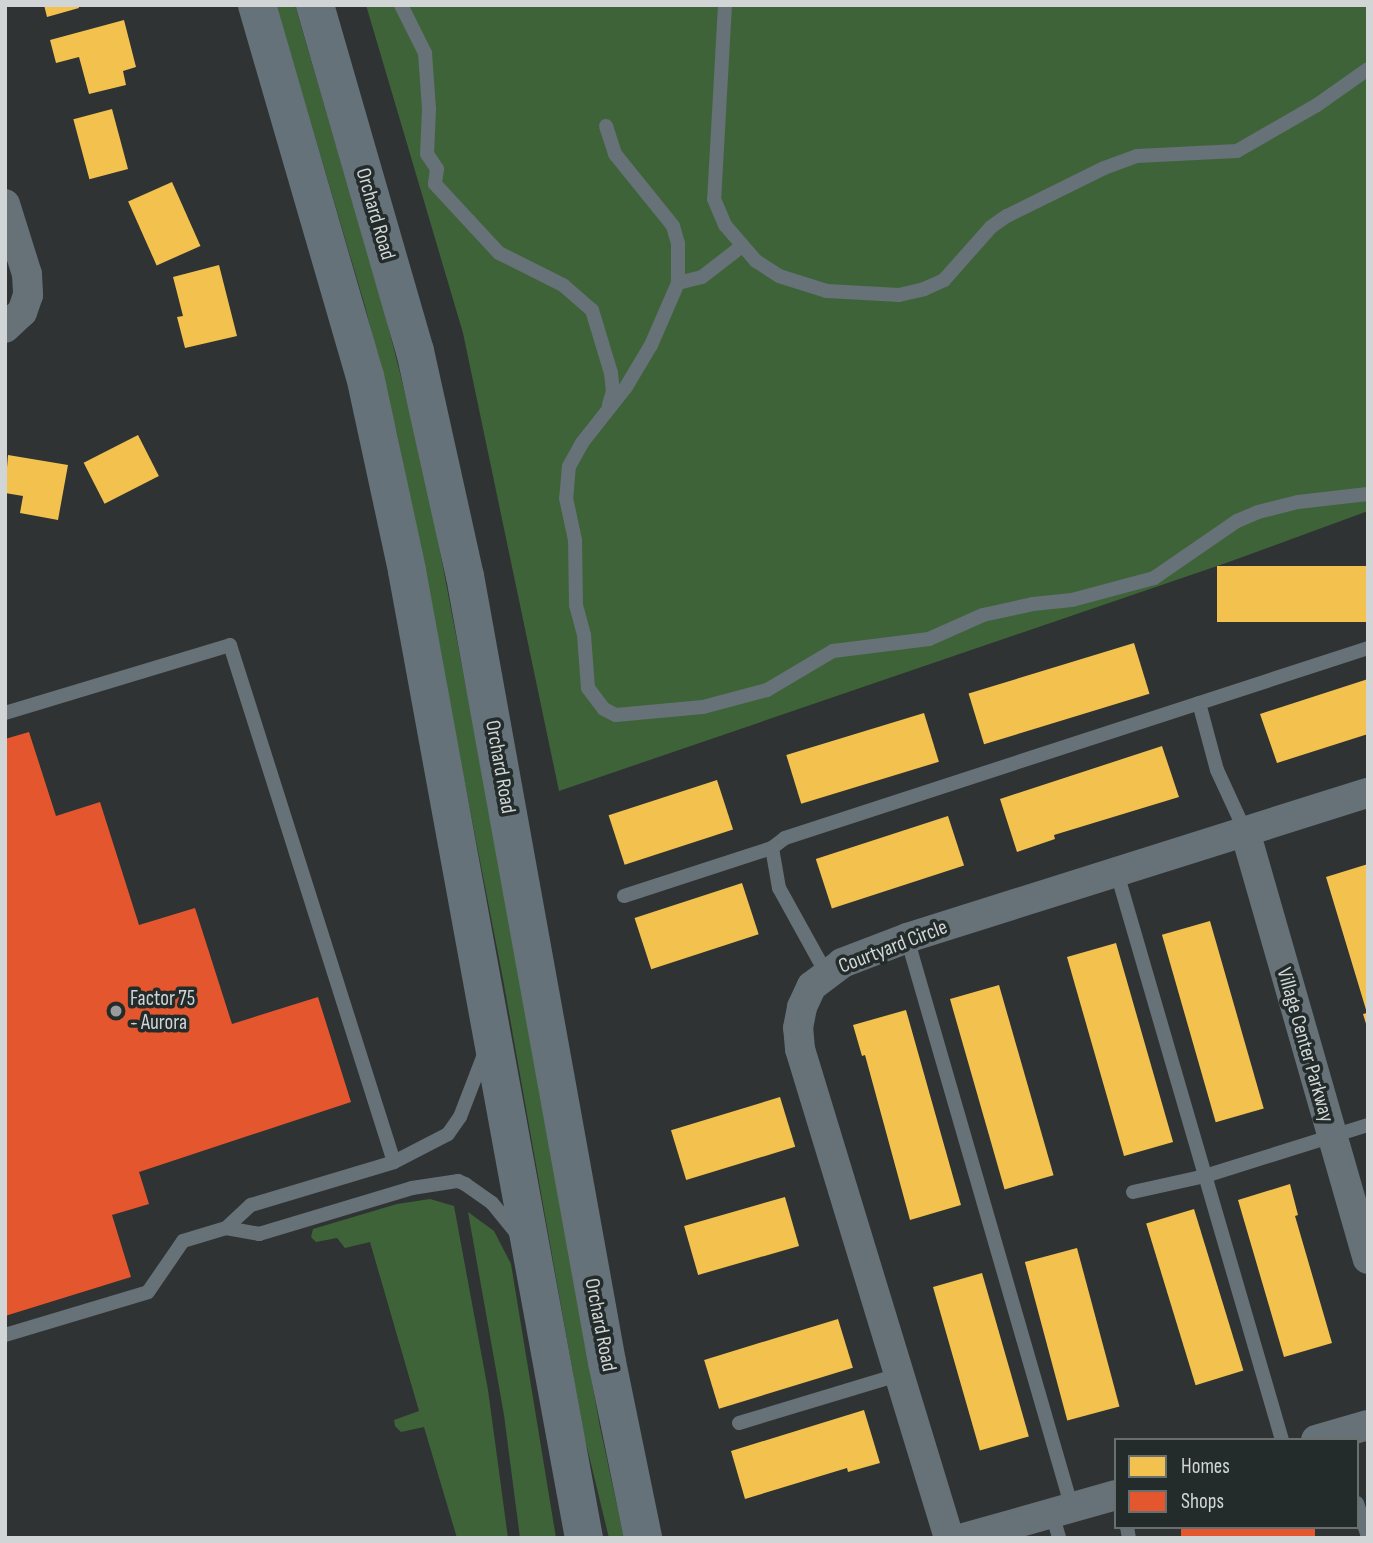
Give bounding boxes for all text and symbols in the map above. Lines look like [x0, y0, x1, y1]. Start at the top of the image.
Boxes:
street label: Orchard Road [350, 165, 400, 263]
street label: Orchard Road [479, 718, 521, 816]
street label: Courtyard Circle [835, 915, 951, 979]
street label: Village Center Parkway [1271, 965, 1339, 1125]
place label: Factor 75 - Aurora [130, 986, 195, 1036]
marker: Factor 75 - Aurora [108, 1003, 124, 1019]
street label: Orchard Road [579, 1276, 621, 1374]
legend [1114, 1438, 1359, 1529]
text: Homes [1181, 1454, 1230, 1479]
text: Shops [1181, 1489, 1224, 1514]

